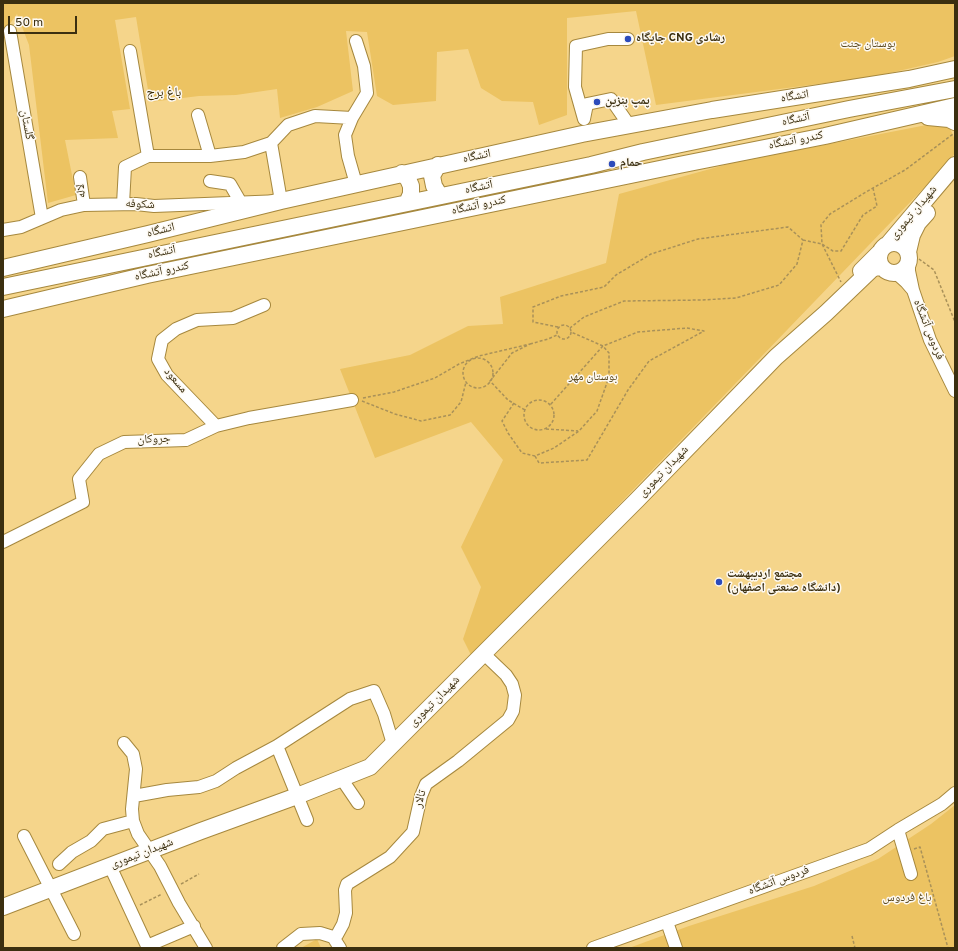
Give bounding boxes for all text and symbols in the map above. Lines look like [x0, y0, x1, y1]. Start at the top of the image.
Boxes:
scale bar [10, 8, 79, 34]
text: 50 m [15, 15, 43, 31]
place label: جایگاه CNG رشادی [636, 32, 725, 46]
marker: جایگاه CNG رشادی [623, 34, 633, 44]
park label: بوستان جنت [841, 38, 895, 52]
district label: باغ برج [147, 85, 181, 101]
street label: اتشگاه [780, 88, 810, 106]
place label: پمپ بنزین [605, 95, 650, 109]
marker: پمپ بنزین [592, 97, 602, 107]
street label: گلستان [16, 109, 36, 141]
street label: آتشگاه [781, 110, 811, 130]
street label: کندرو آتشگاه [767, 129, 825, 153]
street label: اتشگاه [462, 147, 492, 167]
place label: حمام [620, 157, 642, 171]
marker: حمام [607, 159, 617, 169]
street label: آتشگاه [464, 178, 494, 198]
street label: لاله [74, 183, 90, 199]
street label: شهیدان تیموری [887, 183, 941, 243]
street label: کندرو آتشگاه [450, 193, 508, 219]
street label: شکوفه [125, 197, 155, 213]
street label: اتشگاه [145, 221, 177, 241]
street label: آتشگاه [147, 243, 177, 263]
street label: کندرو آتشگاه [133, 259, 191, 285]
street label: فردوس آتشگاه [909, 298, 947, 362]
street label: مسعود [160, 365, 190, 397]
park label: بوستان مهر [569, 371, 617, 385]
street label: جروکان [137, 432, 171, 448]
street label: شهیدان تیموری [636, 443, 692, 501]
place label: مجتمع اردیبهشت (دانشگاه صنعتی اصفهان) [727, 568, 841, 596]
marker: مجتمع اردیبهشت (دانشگاه صنعتی اصفهان) [714, 577, 724, 587]
street label: شهیدان تیموری [406, 673, 464, 731]
street label: تالار [412, 788, 430, 810]
street label: شهیدان تیموری [108, 835, 176, 873]
street label: فردوس آتشگاه [747, 863, 811, 899]
park label: باغ فردوس [882, 892, 932, 906]

